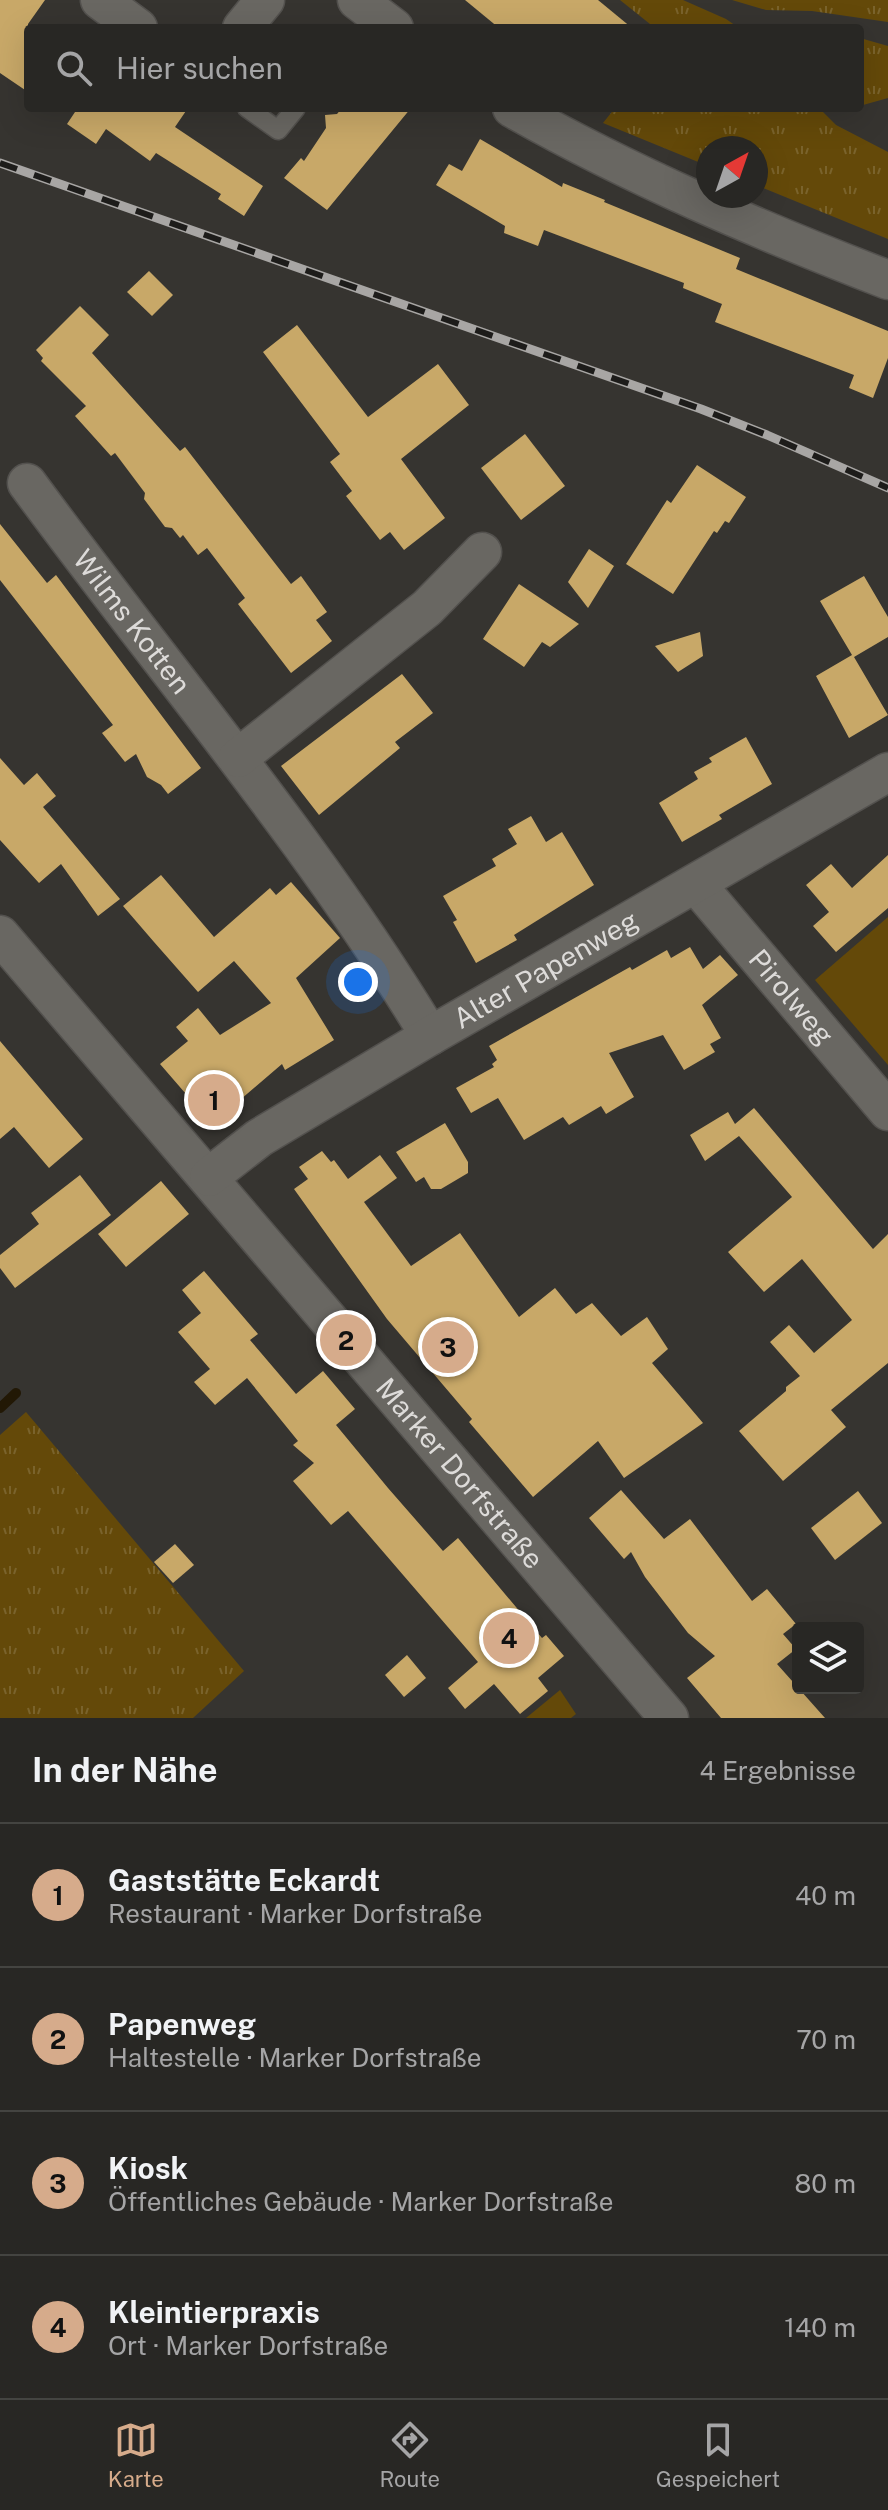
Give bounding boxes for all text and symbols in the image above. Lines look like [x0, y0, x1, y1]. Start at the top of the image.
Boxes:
search box [24, 24, 864, 112]
icon: search [52, 46, 96, 90]
text: Hier suchen [116, 50, 283, 86]
north arrow [696, 136, 768, 208]
street label: Wilms Kotten [67, 543, 198, 700]
street label: Alter Papenweg [447, 903, 644, 1035]
street label: Pirolweg [742, 942, 841, 1051]
your location [338, 962, 378, 1002]
pin: 1 [188, 1070, 240, 1130]
pin: 2 [320, 1310, 372, 1370]
pin: 3 [422, 1317, 474, 1377]
street label: Marker Dorfstraße [370, 1371, 551, 1575]
pin: 4 [483, 1608, 535, 1668]
map controls [792, 1622, 864, 1694]
button: layers [792, 1622, 864, 1694]
text: In der Nähe [32, 1750, 218, 1790]
text: 4 Ergebnisse [699, 1755, 856, 1786]
text: Gaststätte Eckardt [108, 1862, 380, 1898]
text: 1 [52, 1880, 64, 1911]
text: 40 m [795, 1880, 856, 1911]
text: Restaurant · Marker Dorfstraße [108, 1898, 482, 1929]
text: Papenweg [108, 2006, 256, 2042]
text: 2 [50, 2024, 66, 2055]
text: 70 m [796, 2024, 856, 2055]
text: Haltestelle · Marker Dorfstraße [108, 2042, 482, 2073]
text: Kiosk [108, 2150, 188, 2186]
text: 3 [49, 2168, 67, 2199]
text: 80 m [795, 2168, 856, 2199]
text: Öffentliches Gebäude · Marker Dorfstraße [108, 2186, 613, 2217]
text: Kleintierpraxis [108, 2294, 320, 2330]
text: 4 [49, 2312, 67, 2343]
text: 140 m [784, 2312, 856, 2343]
text: Ort · Marker Dorfstraße [108, 2330, 388, 2361]
tab: Karte [108, 2418, 164, 2492]
tab: Route [380, 2418, 440, 2492]
tab: Gespeichert [656, 2418, 780, 2492]

